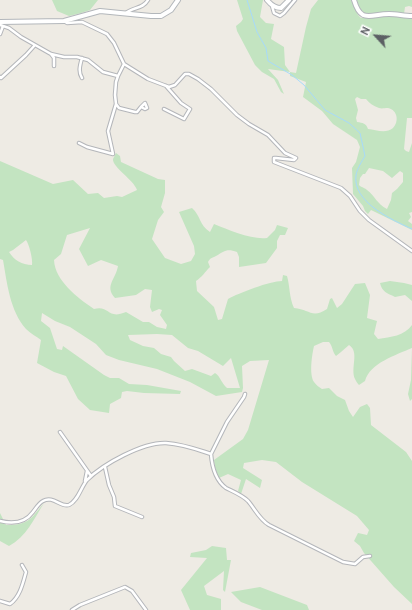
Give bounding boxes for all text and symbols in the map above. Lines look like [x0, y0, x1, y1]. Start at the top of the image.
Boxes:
north arrow [356, 16, 396, 56]
text: N [357, 24, 373, 37]

